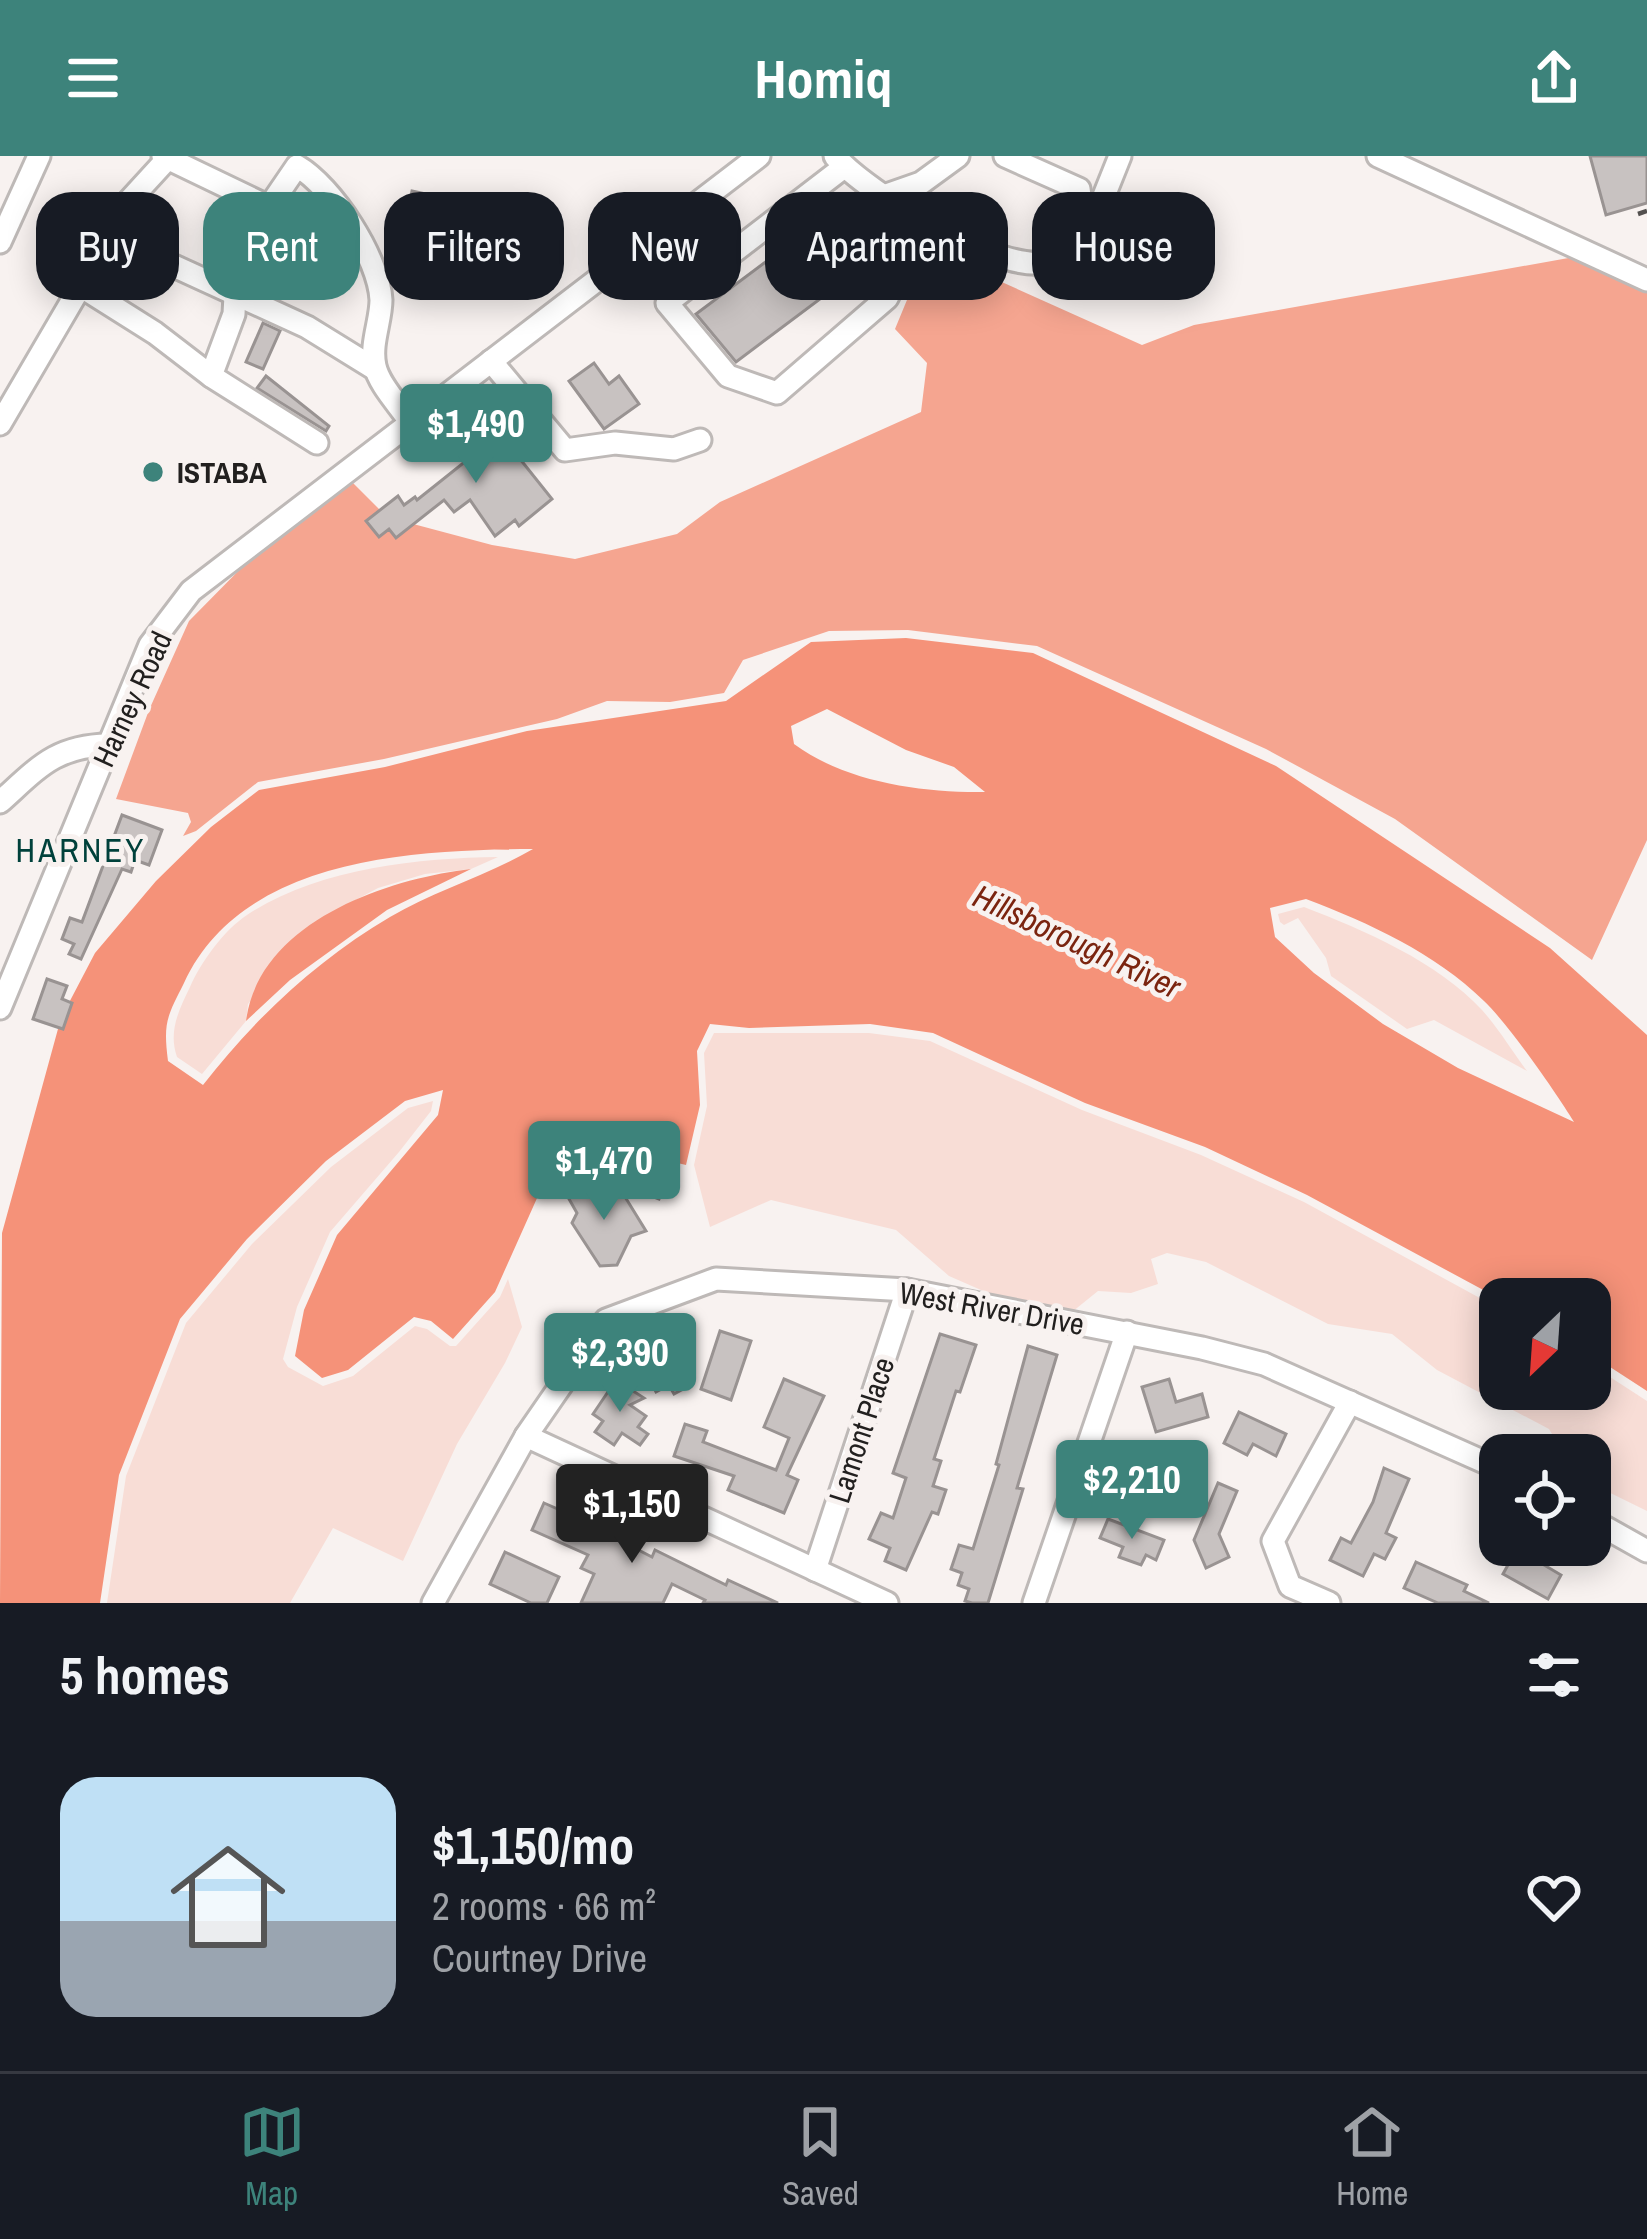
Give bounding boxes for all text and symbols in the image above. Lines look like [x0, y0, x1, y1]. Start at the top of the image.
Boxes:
text: Homiq [755, 42, 892, 115]
icon: menu [60, 45, 126, 111]
icon: share [1521, 45, 1587, 111]
chip: Buy [36, 192, 179, 300]
chip: Rent [203, 192, 360, 300]
chip: Filters [384, 192, 564, 300]
chip: New [588, 192, 741, 300]
chip: Apartment [765, 192, 1008, 300]
chip: House [1032, 192, 1215, 300]
pin: $1,490 [378, 384, 574, 486]
text: $1,490 [427, 397, 525, 449]
place label: ISTABA [177, 452, 267, 492]
marker: ISTABA [140, 459, 166, 485]
street label: Harney Road [83, 625, 181, 773]
district label: HARNEY [16, 828, 146, 872]
water label: Hillsborough River [966, 874, 1189, 1009]
pin: $1,470 [506, 1121, 702, 1223]
text: $1,470 [555, 1134, 653, 1186]
street label: West River Drive [897, 1272, 1087, 1344]
north arrow [1479, 1278, 1611, 1410]
map controls [1479, 1278, 1611, 1566]
pin: $2,390 [522, 1313, 718, 1415]
text: $2,390 [571, 1326, 669, 1378]
street label: Lamont Place [819, 1352, 903, 1508]
button: locate [1479, 1434, 1611, 1566]
pin: $2,210 [1034, 1440, 1230, 1542]
text: $2,210 [1083, 1453, 1181, 1505]
pin: $1,150 [534, 1464, 730, 1566]
text: $1,150 [583, 1477, 681, 1529]
text: 5 homes [60, 1641, 230, 1710]
icon: filters [1521, 1642, 1587, 1708]
text: $1,150/mo [432, 1811, 634, 1880]
icon: home [156, 1825, 300, 1969]
icon: heart [1521, 1864, 1587, 1930]
text: 2 rooms · 66 m² [432, 1880, 656, 1932]
text: Courtney Drive [432, 1932, 647, 1984]
tab: Map [239, 2099, 305, 2215]
tab: Saved [782, 2099, 859, 2215]
tab: Home [1336, 2099, 1408, 2215]

